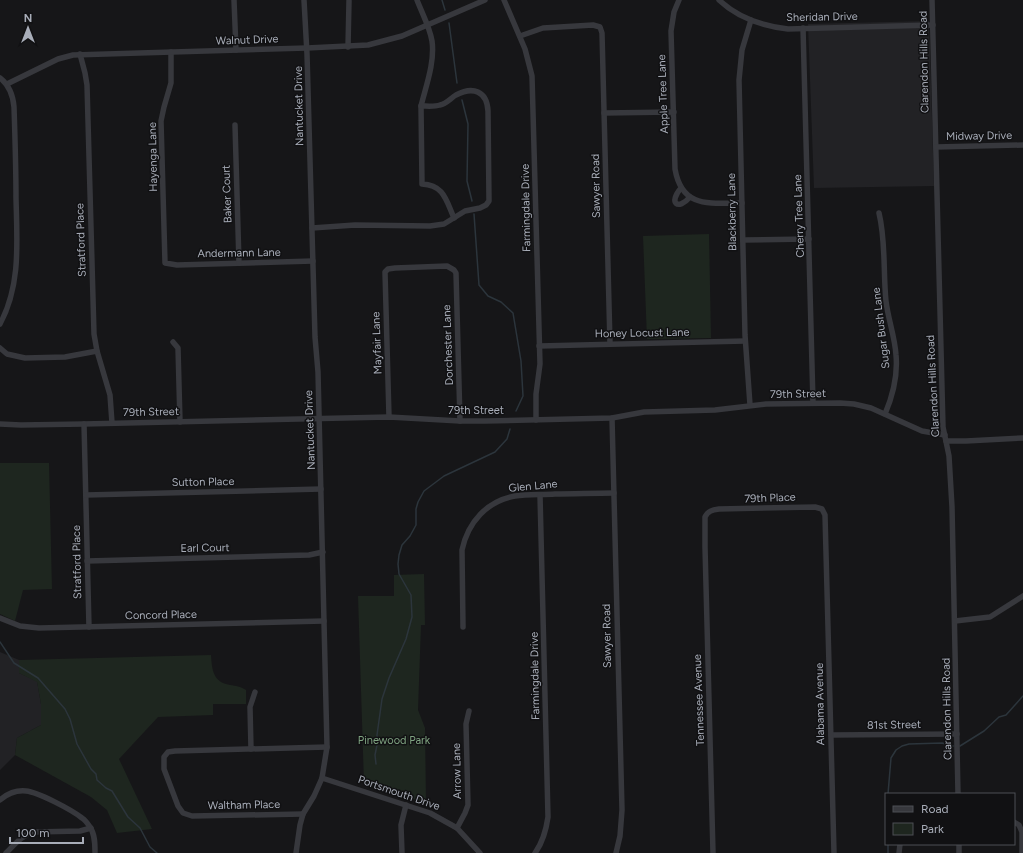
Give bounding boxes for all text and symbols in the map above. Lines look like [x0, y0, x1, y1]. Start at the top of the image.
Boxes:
north arrow [8, 8, 48, 48]
street label: Sheridan Drive [786, 10, 858, 24]
street label: Clarendon Hills Road [917, 11, 931, 113]
text: N [24, 12, 32, 25]
street label: Walnut Drive [215, 32, 279, 48]
street label: Apple Tree Lane [655, 54, 671, 134]
street label: Nantucket Drive [292, 66, 306, 146]
street label: Hayenga Lane [146, 122, 160, 192]
street label: Midway Drive [946, 129, 1012, 143]
street label: Sawyer Road [589, 154, 603, 218]
street label: Farmingdale Drive [519, 164, 533, 252]
street label: Baker Court [219, 165, 235, 223]
street label: Blackberry Lane [725, 173, 739, 251]
street label: Cherry Tree Lane [791, 174, 807, 258]
street label: Stratford Place [73, 203, 89, 277]
street label: Andermann Lane [197, 246, 281, 260]
street label: Sugar Bush Lane [870, 287, 892, 369]
street label: Dorchester Lane [440, 304, 456, 386]
street label: Mayfair Lane [369, 311, 385, 375]
street label: Honey Locust Lane [594, 326, 690, 340]
street label: Clarendon Hills Road [924, 335, 942, 437]
street label: 79th Street [770, 387, 826, 401]
street label: Nantucket Drive [302, 390, 318, 470]
street label: 79th Street [448, 404, 504, 417]
street label: 79th Street [123, 405, 179, 419]
street label: Sutton Place [172, 475, 234, 489]
street label: Glen Lane [508, 477, 558, 495]
street label: 79th Place [744, 491, 796, 505]
street label: Stratford Place [70, 525, 84, 599]
street label: Earl Court [180, 541, 230, 555]
street label: Sawyer Road [600, 604, 614, 668]
street label: Concord Place [125, 608, 197, 622]
street label: Farmingdale Drive [528, 632, 542, 720]
street label: Tennessee Avenue [691, 654, 707, 746]
street label: Clarendon Hills Road [940, 658, 954, 760]
street label: Alabama Avenue [813, 663, 827, 745]
street label: 81st Street [867, 718, 921, 732]
park label: Pinewood Park [358, 734, 431, 747]
street label: Arrow Lane [450, 743, 464, 799]
street label: Portsmouth Drive [356, 773, 442, 813]
legend [885, 793, 1015, 845]
street label: Waltham Place [208, 798, 280, 812]
text: Road [921, 802, 949, 816]
scale bar [10, 819, 83, 845]
text: Park [921, 822, 944, 836]
text: 100 m [16, 826, 50, 840]

